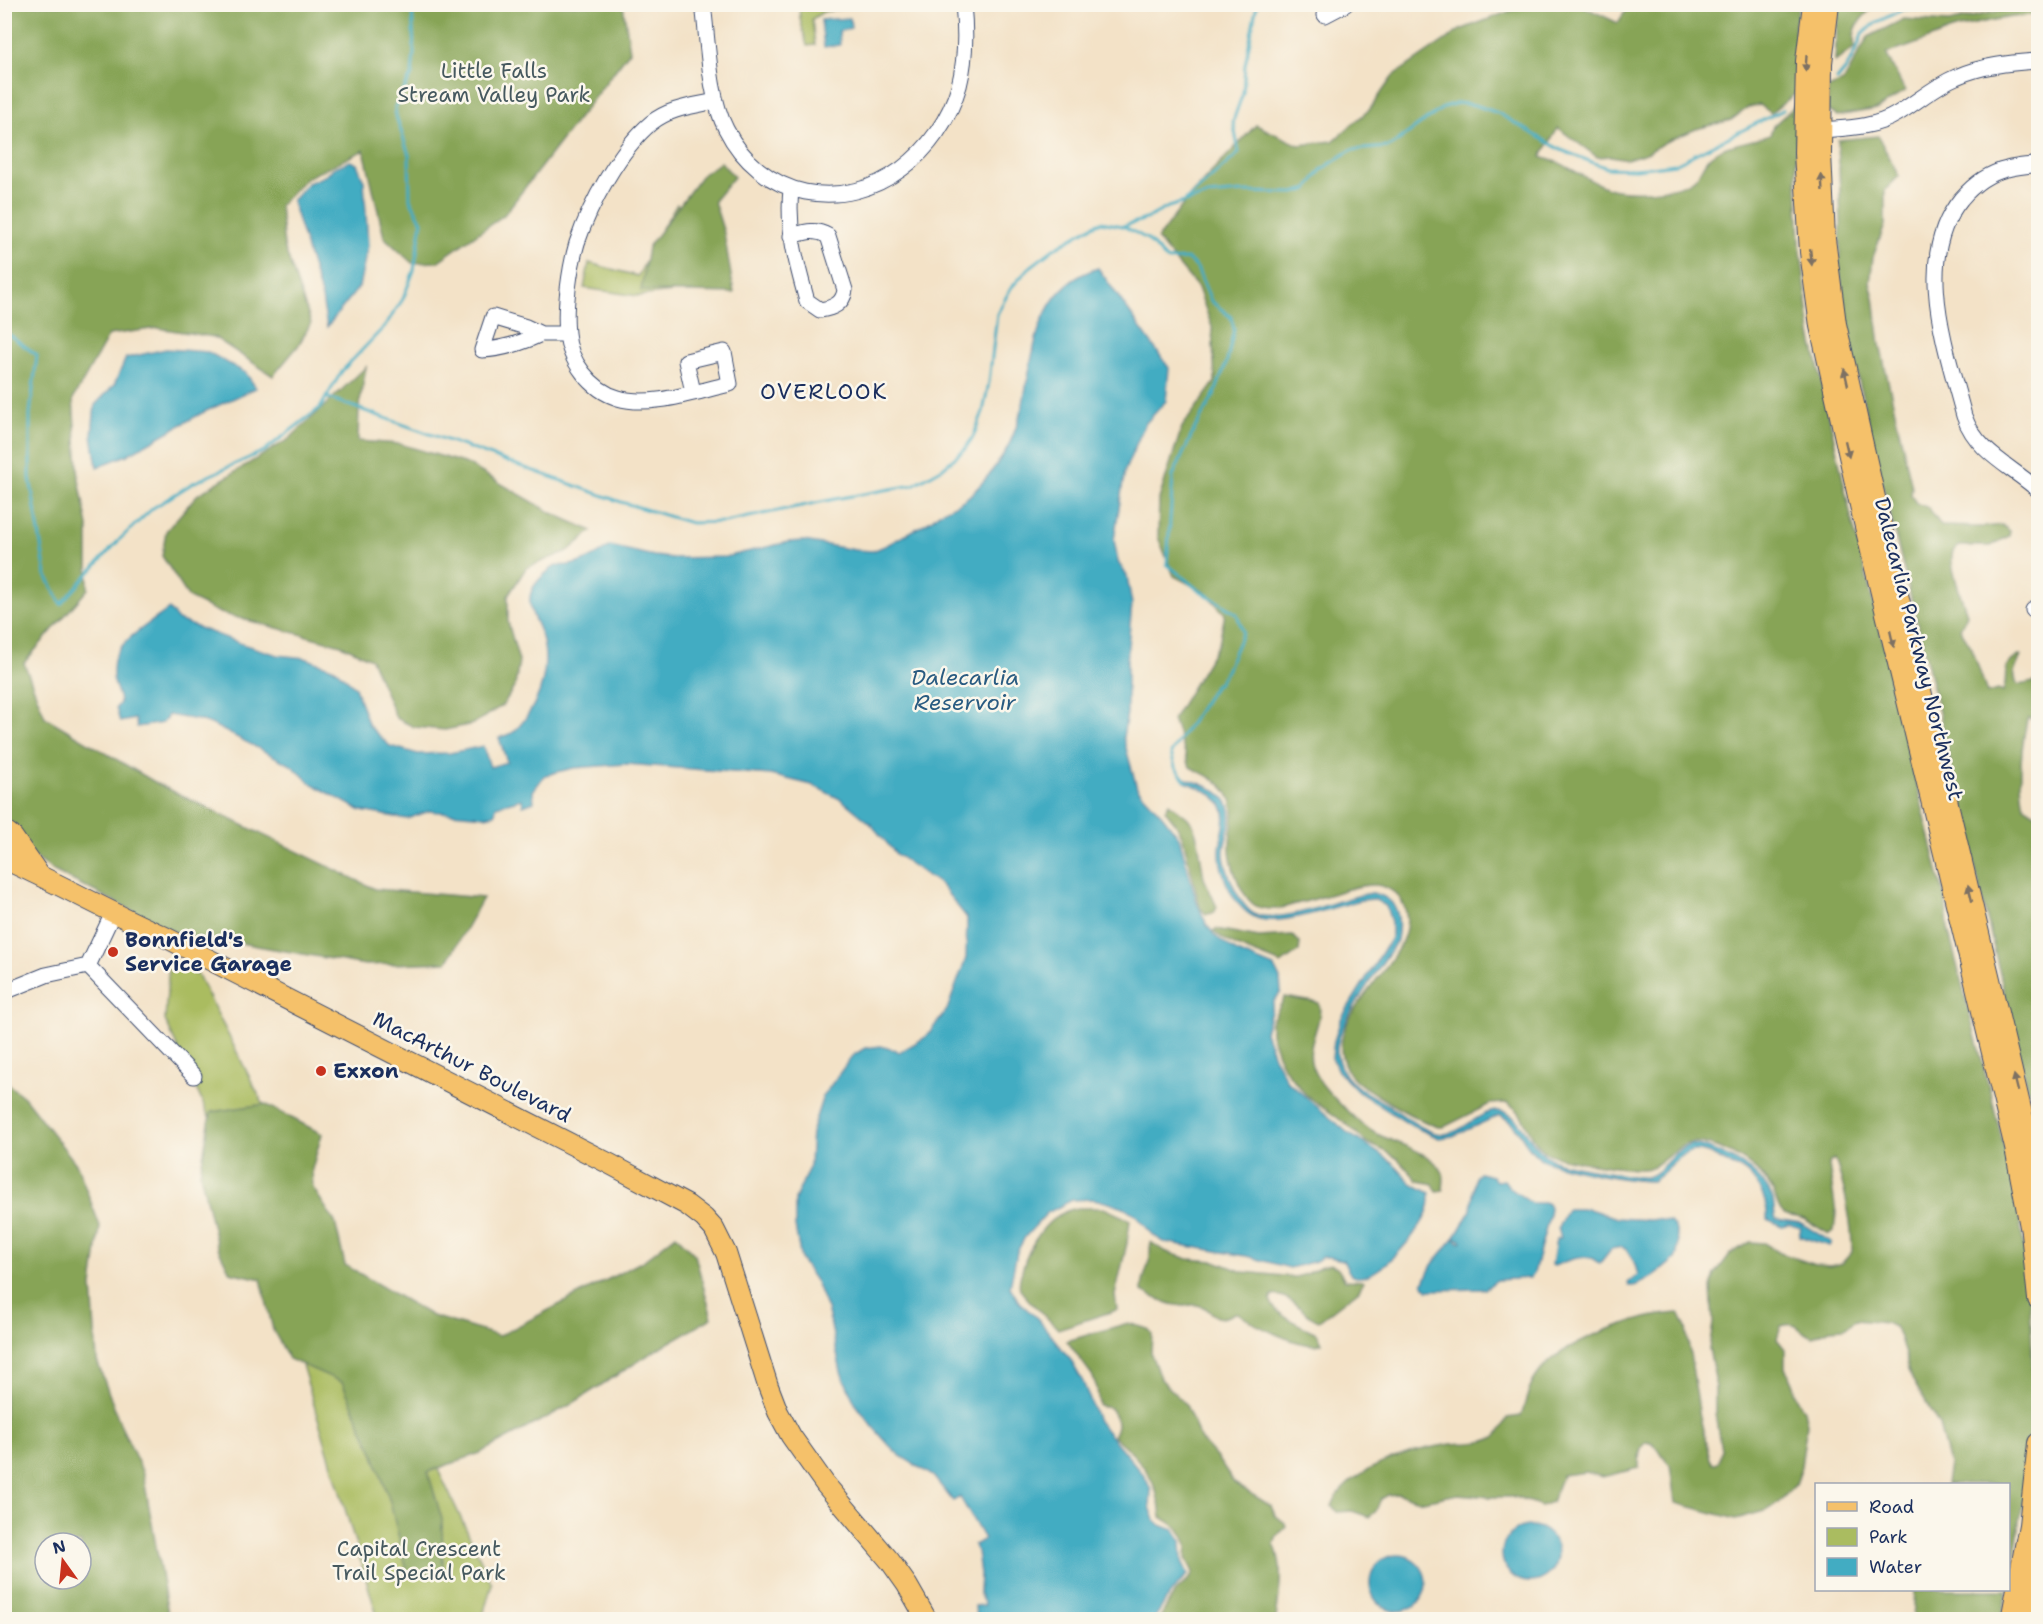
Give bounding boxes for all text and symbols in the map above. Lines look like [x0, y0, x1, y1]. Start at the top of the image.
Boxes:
one-way arrow [1802, 53, 1811, 72]
park label: Little Falls Stream Valley Park [398, 57, 590, 109]
one-way arrow [1817, 174, 1826, 193]
one-way arrow [1806, 248, 1816, 267]
one-way arrow [1841, 367, 1851, 386]
district label: OVERLOOK [760, 377, 888, 406]
one-way arrow [1842, 440, 1852, 458]
street label: Dalecarlia Parkway Northwest [1868, 495, 1970, 803]
one-way arrow [1887, 629, 1897, 648]
water label: Dalecarlia Reservoir [911, 663, 1019, 717]
one-way arrow [1964, 884, 1974, 902]
place label: Bonnfield's Service Garage [125, 926, 292, 978]
marker: Bonnfield's Service Garage [106, 945, 120, 959]
street label: MacArthur Boulevard [368, 1005, 576, 1129]
place label: Exxon [333, 1057, 399, 1085]
marker: Exxon [314, 1064, 328, 1078]
one-way arrow [2010, 1073, 2020, 1092]
legend [1815, 1483, 2010, 1591]
text: Road [1869, 1495, 1914, 1519]
text: Park [1869, 1525, 1908, 1549]
north arrow [33, 1531, 93, 1591]
text: N [50, 1535, 68, 1559]
park label: Capital Crescent Trail Special Park [332, 1535, 506, 1587]
text: Water [1869, 1555, 1922, 1579]

